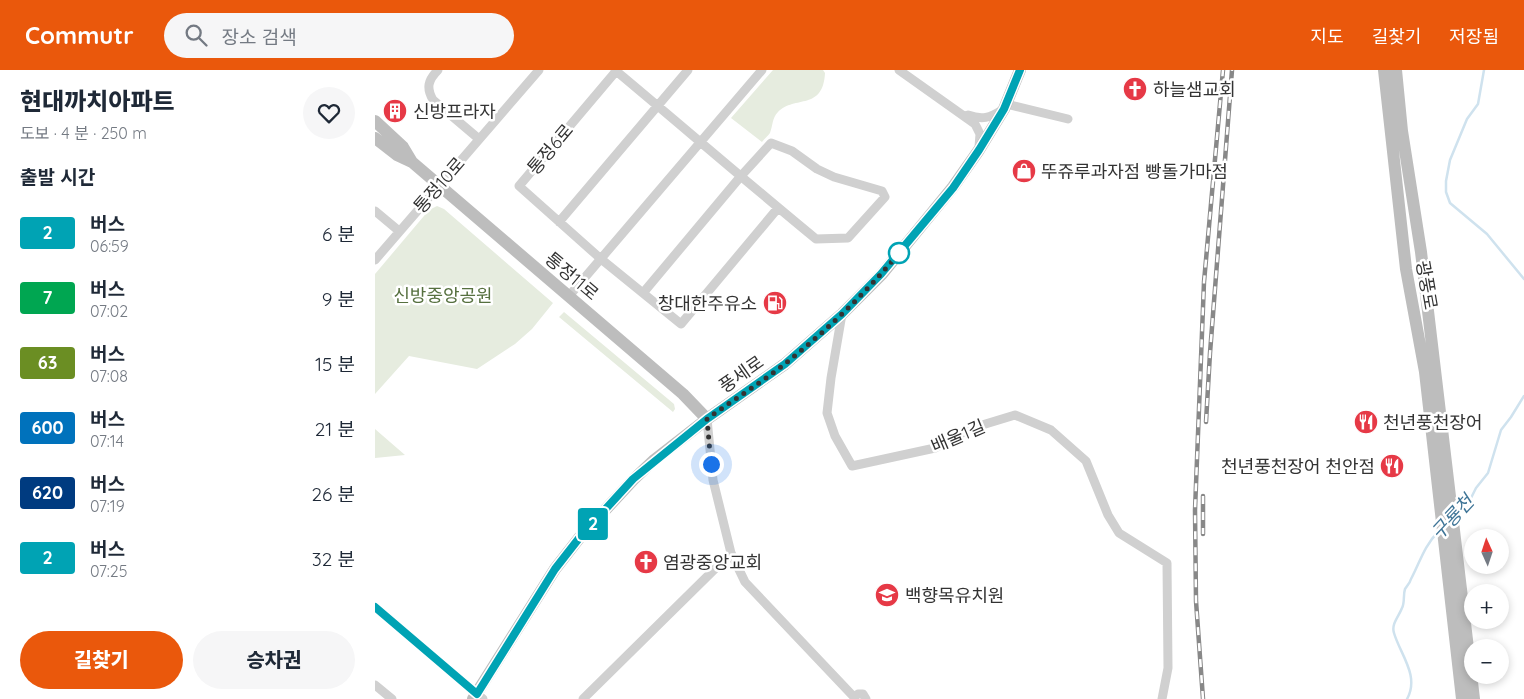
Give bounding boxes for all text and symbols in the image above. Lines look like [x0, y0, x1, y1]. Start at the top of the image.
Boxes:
search box [164, 13, 514, 58]
text: Commutr [25, 20, 134, 50]
icon: search [182, 21, 210, 49]
text: 장소 검색 [222, 25, 297, 49]
text: 지도 [1311, 25, 1344, 48]
text: 길찾기 [1372, 25, 1421, 48]
text: 저장됨 [1449, 25, 1499, 48]
church icon: 하늘샘교회 [1122, 76, 1148, 102]
place label: 하늘샘교회 [1153, 78, 1236, 101]
text: 현대까치아파트 [20, 86, 175, 116]
button: heart [303, 87, 355, 139]
building icon: 신방프라자 [382, 98, 408, 124]
place label: 신방프라자 [413, 100, 496, 123]
street label: 통정6로 [522, 119, 578, 179]
text: 도보 · 4 분 · 250 m [20, 123, 147, 143]
street label: 통정10로 [408, 152, 470, 218]
shop icon: 뚜쥬루과자점 빵돌가마점 [1011, 158, 1037, 184]
place label: 뚜쥬루과자점 빵돌가마점 [1041, 160, 1228, 183]
text: 출발 시간 [20, 165, 95, 189]
text: 버스 [90, 212, 125, 236]
text: 2 [42, 221, 53, 244]
text: 6 분 [322, 222, 355, 246]
text: 06:59 [90, 236, 129, 256]
unlabelled marker [888, 242, 910, 264]
street label: 통정11로 [540, 247, 604, 305]
street label: 광풍로 [1411, 259, 1443, 311]
text: 버스 [90, 277, 125, 301]
park label: 신방중앙공원 [393, 284, 493, 307]
text: 7 [43, 286, 52, 309]
text: 9 분 [322, 287, 355, 311]
fuel station icon: 창대한주유소 [762, 290, 788, 316]
place label: 창대한주유소 [658, 292, 757, 315]
text: 07:02 [90, 301, 128, 321]
text: 버스 [90, 342, 125, 366]
street label: 풍세로 [714, 350, 768, 398]
text: 63 [38, 351, 57, 374]
text: 15 분 [315, 352, 355, 376]
text: 07:08 [90, 366, 128, 386]
text: 버스 [90, 407, 125, 431]
restaurant icon: 천년풍천장어 [1353, 409, 1379, 435]
place label: 천년풍천장어 [1383, 411, 1482, 434]
street label: 배울1길 [928, 414, 988, 458]
text: 600 [31, 416, 64, 439]
text: 21 분 [315, 417, 355, 441]
text: 07:14 [90, 431, 124, 451]
your location [699, 452, 724, 477]
restaurant icon: 천년풍천장어 천안점 [1379, 453, 1405, 479]
place label: 천년풍천장어 천안점 [1221, 455, 1375, 478]
text: 버스 [90, 472, 125, 496]
text: 620 [32, 481, 63, 504]
text: 26 분 [312, 482, 355, 506]
water label: 구룡천 [1425, 489, 1480, 544]
text: 07:19 [90, 496, 125, 516]
line badge: 2 [577, 508, 609, 540]
text: 2 [588, 512, 598, 535]
north arrow [1464, 529, 1509, 574]
map controls [1464, 529, 1509, 684]
text: 버스 [90, 537, 125, 561]
text: 2 [42, 546, 53, 569]
text: 32 분 [312, 547, 355, 571]
church icon: 염광중앙교회 [633, 549, 659, 575]
place label: 염광중앙교회 [663, 551, 762, 574]
text: 07:25 [90, 561, 127, 581]
school or university icon: 백향목유치원 [874, 582, 900, 608]
place label: 백향목유치원 [905, 584, 1004, 607]
button: + [1464, 584, 1509, 629]
button: 길찾기 [20, 631, 183, 689]
button: 승차권 [193, 631, 355, 689]
button: − [1464, 639, 1509, 684]

